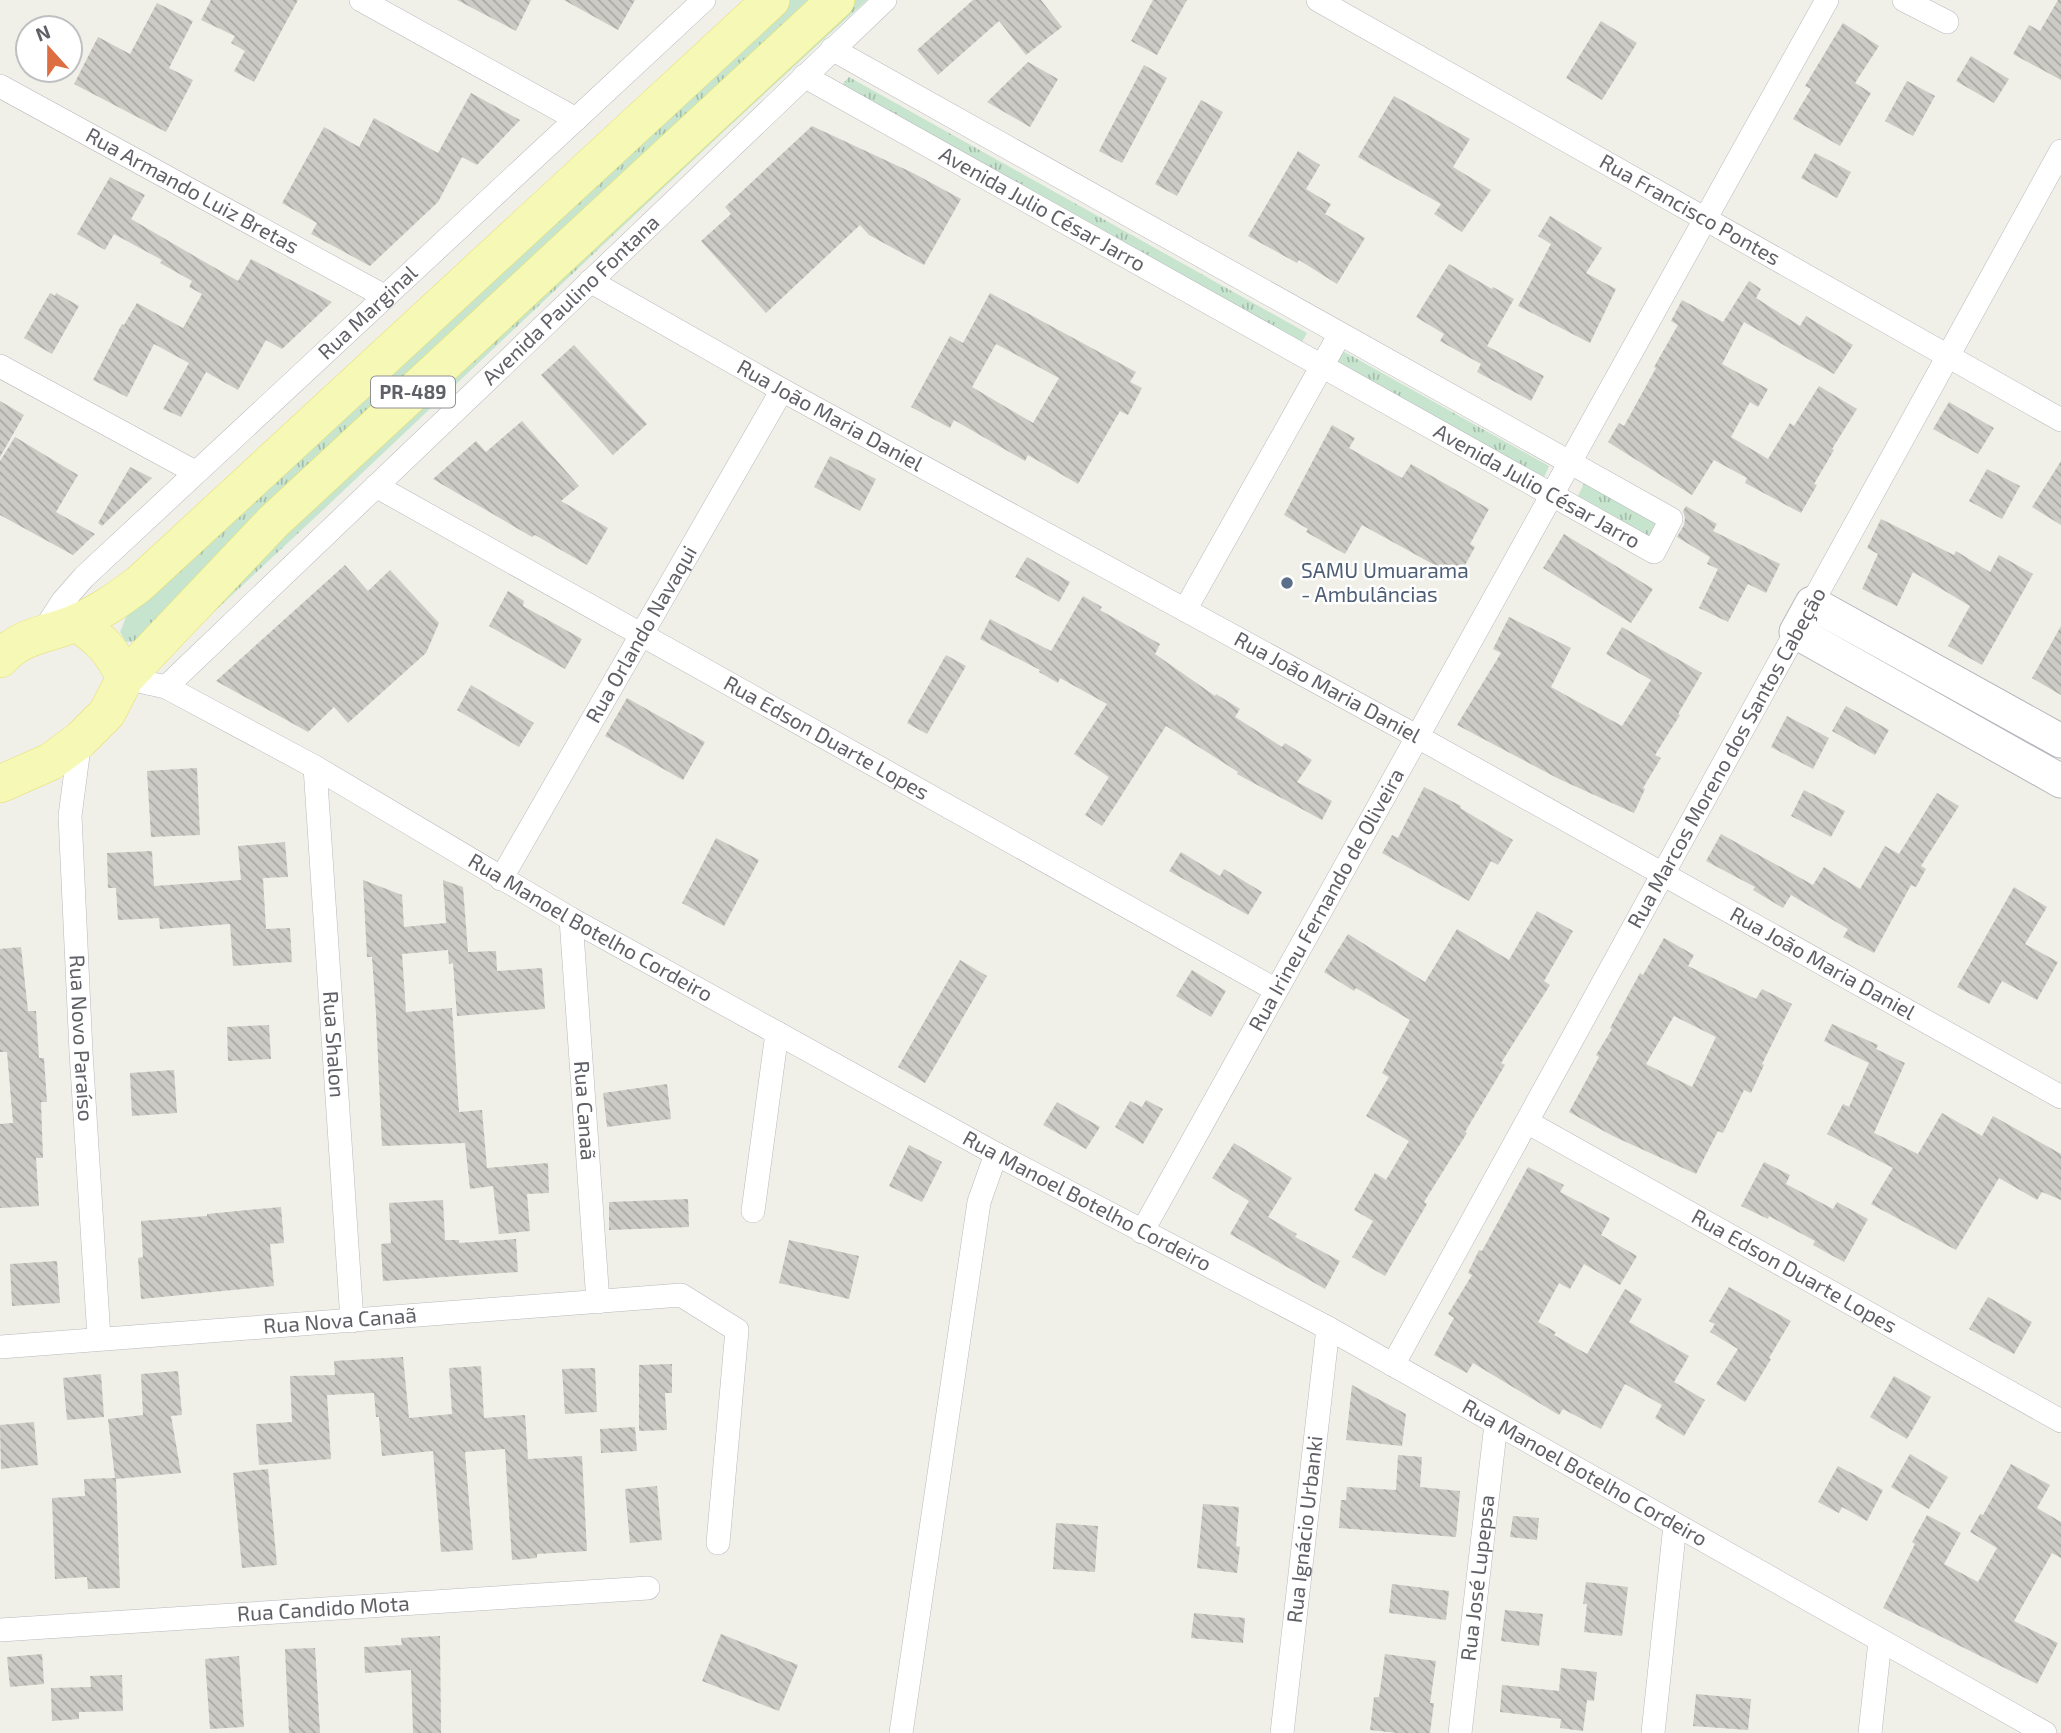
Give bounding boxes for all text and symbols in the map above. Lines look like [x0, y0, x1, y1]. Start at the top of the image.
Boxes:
north arrow [14, 14, 84, 84]
text: N [32, 19, 53, 46]
street label: Rua Armando Luiz Bretas [82, 121, 304, 258]
street label: Avenida Julio César Jarro [935, 140, 1150, 276]
street label: Rua Francisco Pontes [1596, 148, 1785, 270]
street label: Avenida Paulino Fontana [476, 209, 664, 389]
street label: Rua Marginal [312, 259, 422, 364]
street label: Rua João Maria Daniel [733, 353, 928, 476]
road number: PR-489 [371, 376, 455, 408]
street label: Avenida Julio César Jarro [1430, 417, 1645, 553]
street label: Rua Orlando Navaqui [579, 541, 701, 727]
place label: SAMU Umuarama - Ambulâncias [1301, 557, 1469, 606]
marker: SAMU Umuarama - Ambulâncias [1279, 575, 1295, 591]
street label: Rua Marcos Moreno dos Santos Cabeção [1621, 582, 1832, 933]
street label: Rua João Maria Daniel [1231, 625, 1426, 747]
street label: Rua Edson Duarte Lopes [720, 669, 934, 804]
street label: Rua Irineu Fernando de Oliveira [1242, 763, 1408, 1035]
street label: Rua Manoel Botelho Cordeiro [464, 847, 718, 1006]
street label: Rua João Maria Daniel [1726, 900, 1921, 1024]
street label: Rua Novo Paraíso [65, 954, 99, 1122]
street label: Rua Shalon [319, 990, 351, 1099]
street label: Rua Canaã [570, 1060, 602, 1161]
street label: Rua Manoel Botelho Cordeiro [959, 1124, 1216, 1276]
street label: Rua Edson Duarte Lopes [1688, 1203, 1902, 1338]
street label: Rua Nova Canaã [262, 1301, 418, 1338]
street label: Rua Manoel Botelho Cordeiro [1459, 1393, 1712, 1551]
street label: Rua Ignácio Urbanki [1281, 1434, 1327, 1624]
street label: Rua José Lupepsa [1454, 1493, 1499, 1662]
street label: Rua Candido Mota [236, 1589, 410, 1626]

